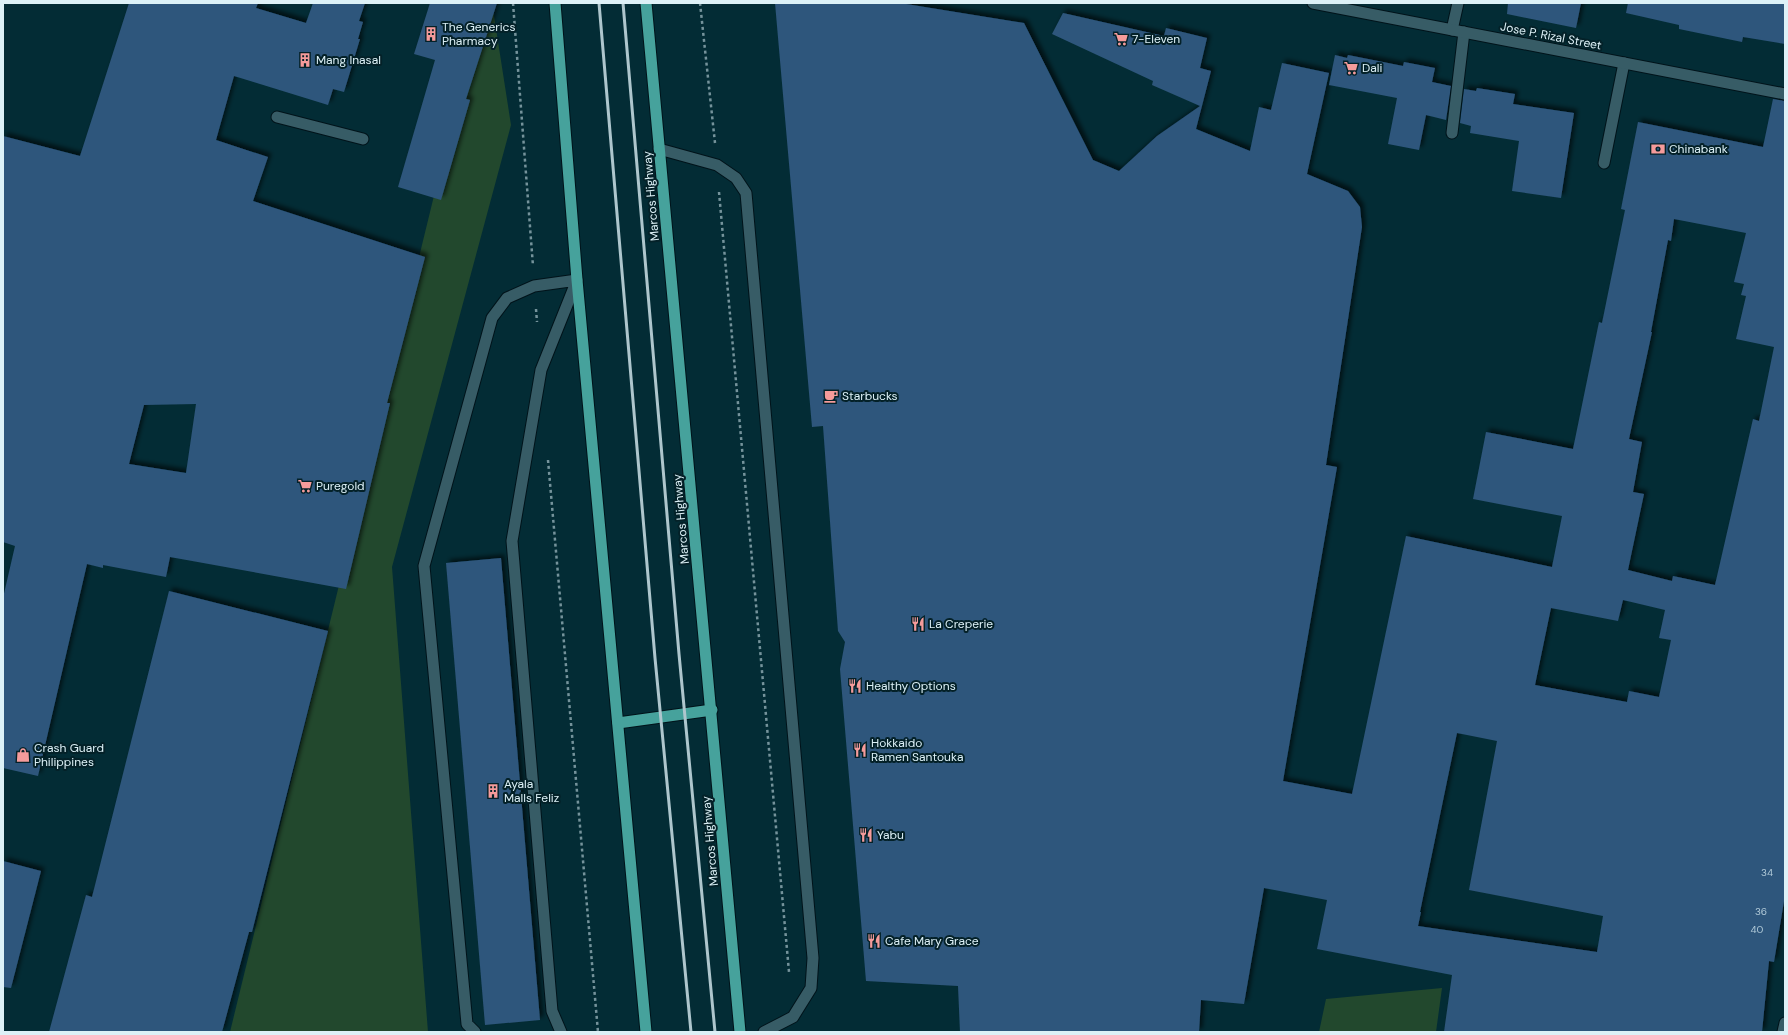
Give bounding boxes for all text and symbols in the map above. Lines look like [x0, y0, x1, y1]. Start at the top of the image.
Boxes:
street label: Jose P. Rizal Street [1499, 18, 1603, 54]
place label: The Generics Pharmacy [442, 19, 515, 49]
building icon: The Generics Pharmacy [423, 26, 439, 42]
supermarket icon: 7-Eleven [1113, 31, 1129, 47]
place label: 7-Eleven [1132, 31, 1180, 47]
building icon: Mang Inasal [297, 52, 313, 68]
place label: Mang Inasal [316, 52, 381, 68]
supermarket icon: Dali [1343, 60, 1359, 76]
place label: Dali [1362, 60, 1382, 76]
bank icon: Chinabank [1650, 141, 1666, 157]
place label: Chinabank [1669, 141, 1728, 157]
street label: Marcos Highway [639, 150, 663, 242]
cafe icon: Starbucks [823, 388, 839, 404]
place label: Starbucks [842, 388, 898, 404]
street label: Marcos Highway [669, 473, 693, 565]
supermarket icon: Puregold [297, 478, 313, 494]
place label: Puregold [316, 478, 365, 494]
restaurant icon: La Creperie [910, 616, 926, 632]
place label: La Creperie [929, 616, 993, 632]
restaurant icon: Healthy Options [847, 678, 863, 694]
place label: Healthy Options [866, 678, 956, 694]
place label: Hokkaido Ramen Santouka [871, 735, 964, 765]
place label: Crash Guard Philippines [34, 740, 104, 770]
restaurant icon: Hokkaido Ramen Santouka [852, 742, 868, 758]
shop icon: Crash Guard Philippines [15, 747, 31, 763]
place label: Ayala Malls Feliz [504, 776, 559, 806]
building icon: Ayala Malls Feliz [485, 783, 501, 799]
street label: Marcos Highway [698, 795, 722, 887]
restaurant icon: Yabu [858, 827, 874, 843]
place label: Yabu [877, 827, 904, 843]
house number: 34 [1761, 866, 1773, 879]
house number: 36 [1755, 905, 1767, 918]
house number: 40 [1751, 923, 1764, 936]
restaurant icon: Cafe Mary Grace [866, 933, 882, 949]
place label: Cafe Mary Grace [885, 933, 979, 949]

